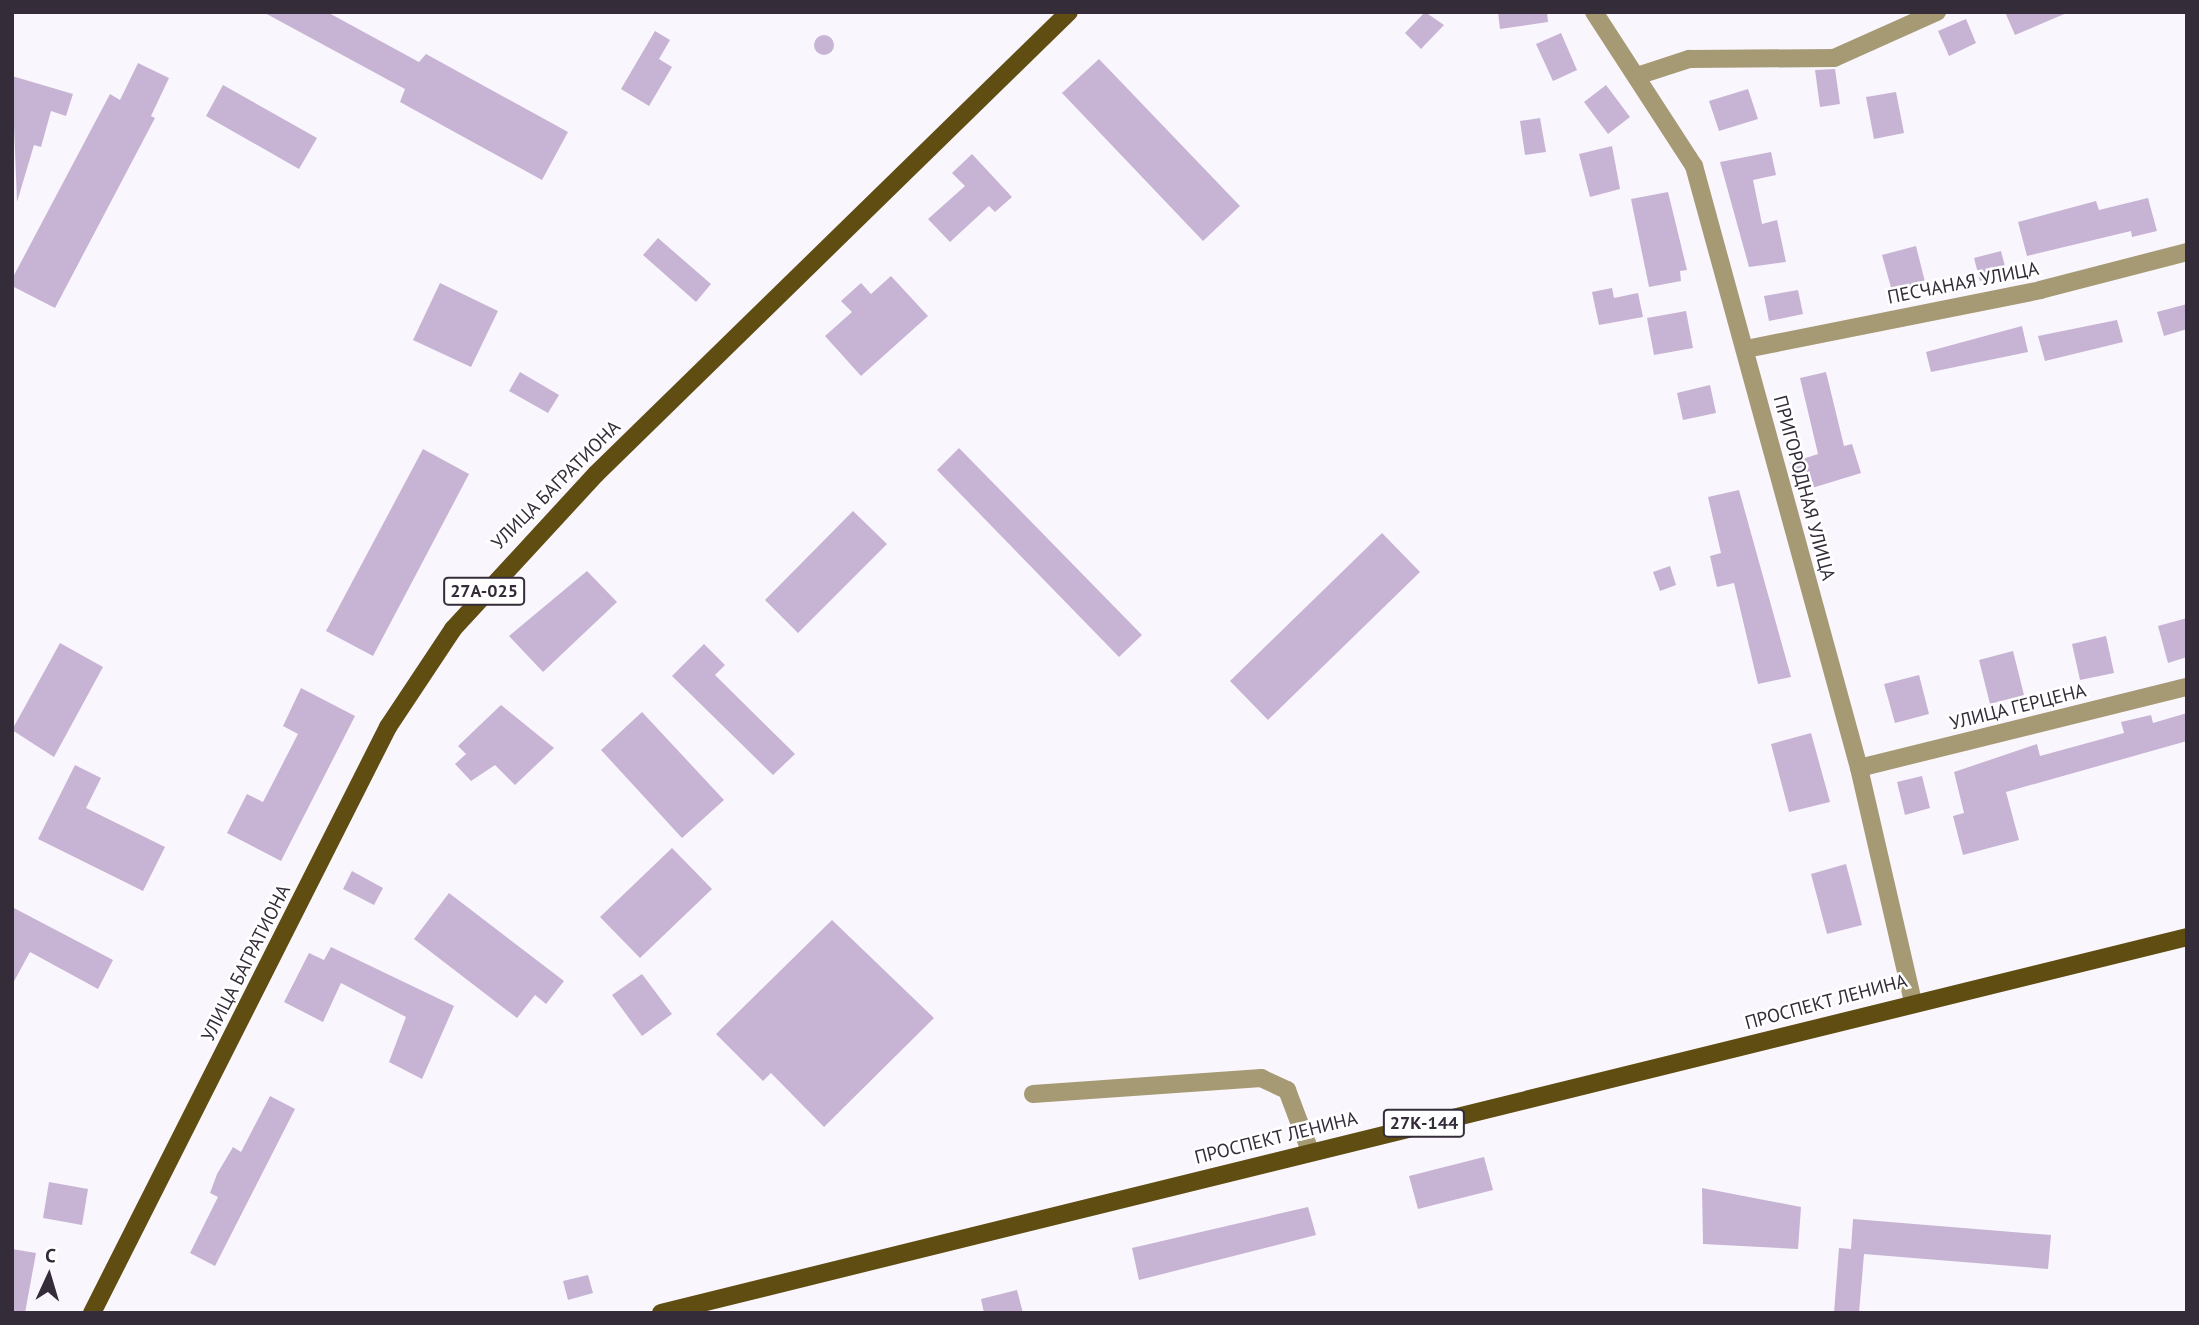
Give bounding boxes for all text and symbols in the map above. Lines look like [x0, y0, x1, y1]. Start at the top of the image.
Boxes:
street label: ПЕСЧАНАЯ УЛИЦА [1885, 257, 2041, 309]
street label: ПРИГОРОДНАЯ УЛИЦА [1768, 393, 1840, 583]
street label: УЛИЦА БАГРАТИОНА [487, 416, 625, 554]
road number: 27А-025 [442, 576, 526, 606]
street label: УЛИЦА ГЕРЦЕНА [1947, 679, 2089, 735]
street label: УЛИЦА БАГРАТИОНА [196, 881, 296, 1045]
street label: ПРОСПЕКТ ЛЕНИНА [1742, 969, 1910, 1035]
street label: ПРОСПЕКТ ЛЕНИНА [1192, 1107, 1360, 1169]
road number: 27К-144 [1382, 1108, 1466, 1138]
north arrow [14, 1241, 84, 1311]
text: С [44, 1243, 57, 1267]

